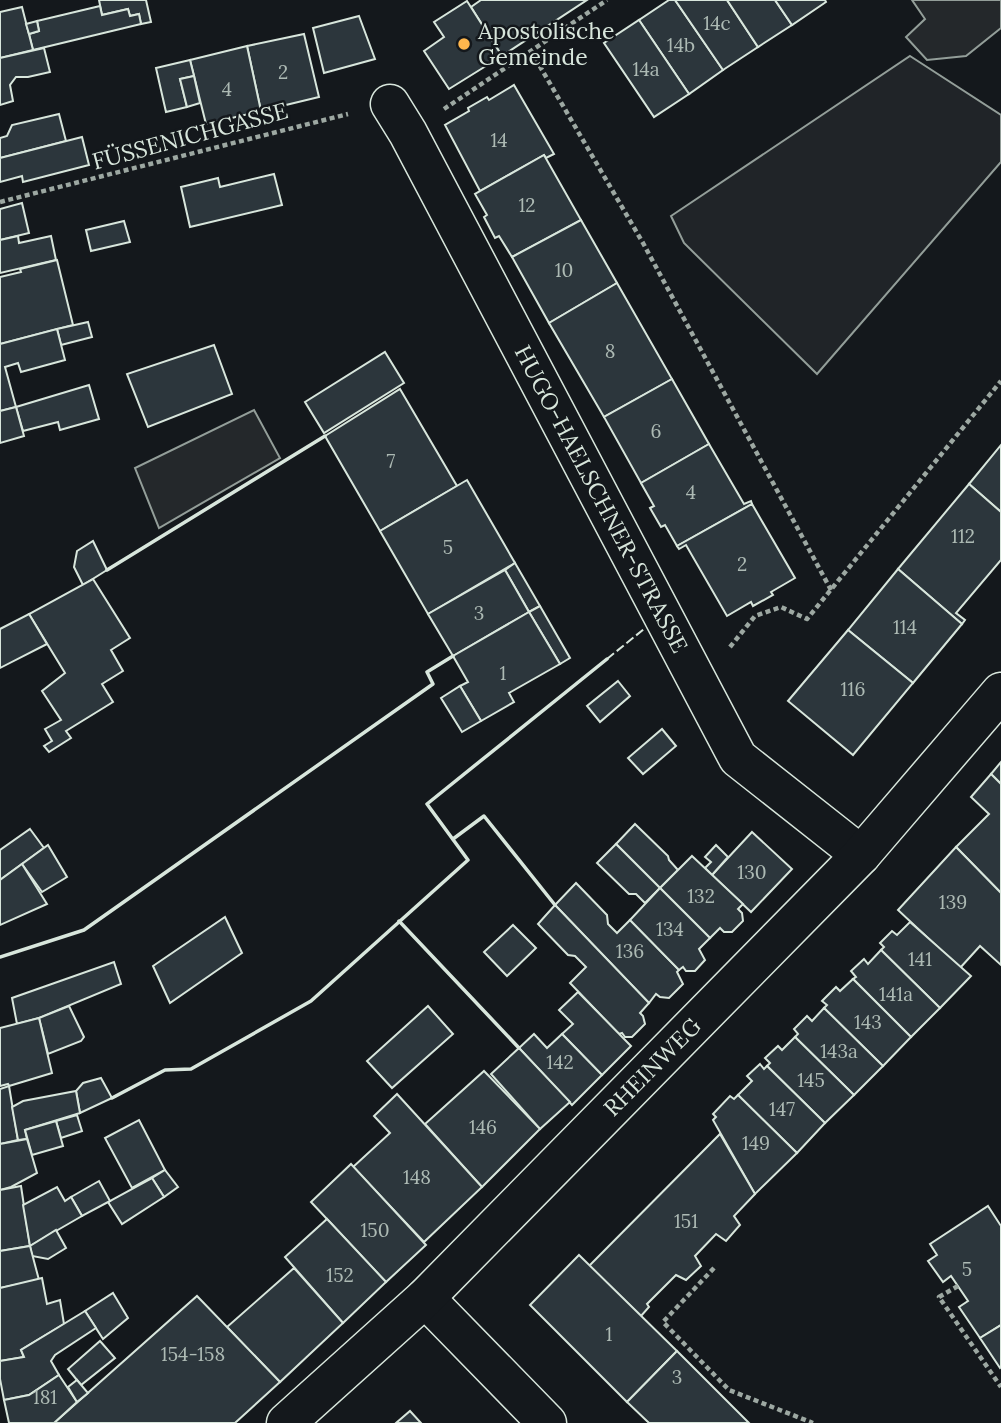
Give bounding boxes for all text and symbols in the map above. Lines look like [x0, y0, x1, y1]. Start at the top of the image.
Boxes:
house number: 14c [703, 11, 731, 35]
place label: Apostolische Gemeinde [477, 16, 614, 71]
house number: 14b [667, 33, 695, 57]
marker: Apostolische Gemeinde [456, 36, 472, 52]
house number: 14a [632, 57, 660, 81]
house number: 2 [278, 60, 288, 84]
house number: 4 [222, 77, 232, 101]
street label: FÜSSENICHGASSE [89, 95, 291, 176]
house number: 14 [490, 128, 508, 152]
house number: 12 [518, 193, 536, 217]
house number: 10 [555, 258, 573, 282]
house number: 8 [605, 339, 615, 363]
street label: HUGO-HAELSCHNER-STRASSE [509, 340, 695, 658]
house number: 6 [651, 419, 662, 443]
house number: 7 [387, 449, 396, 473]
house number: 4 [686, 480, 696, 504]
house number: 112 [951, 524, 975, 548]
house number: 5 [443, 535, 453, 559]
house number: 2 [737, 552, 747, 576]
house number: 3 [474, 601, 484, 625]
house number: 114 [893, 615, 917, 639]
house number: 1 [500, 661, 507, 685]
house number: 116 [841, 677, 865, 701]
house number: 130 [737, 860, 767, 884]
house number: 132 [687, 884, 715, 908]
house number: 139 [939, 890, 967, 914]
house number: 134 [656, 917, 684, 941]
house number: 136 [616, 939, 644, 963]
house number: 141 [908, 947, 932, 971]
house number: 141a [879, 982, 913, 1006]
house number: 143 [854, 1010, 882, 1034]
street label: RHEINWEG [597, 1011, 707, 1122]
house number: 143a [820, 1039, 858, 1063]
house number: 142 [546, 1050, 574, 1074]
house number: 145 [797, 1068, 825, 1092]
house number: 147 [769, 1097, 795, 1121]
house number: 146 [469, 1115, 497, 1139]
house number: 149 [742, 1131, 770, 1155]
house number: 148 [403, 1165, 431, 1189]
house number: 151 [674, 1209, 698, 1233]
house number: 150 [360, 1218, 390, 1242]
house number: 5 [962, 1257, 972, 1281]
house number: 152 [326, 1263, 354, 1287]
house number: 1 [606, 1322, 613, 1346]
house number: 154-158 [161, 1342, 225, 1366]
house number: 3 [672, 1365, 682, 1389]
house number: 181 [33, 1385, 57, 1409]

